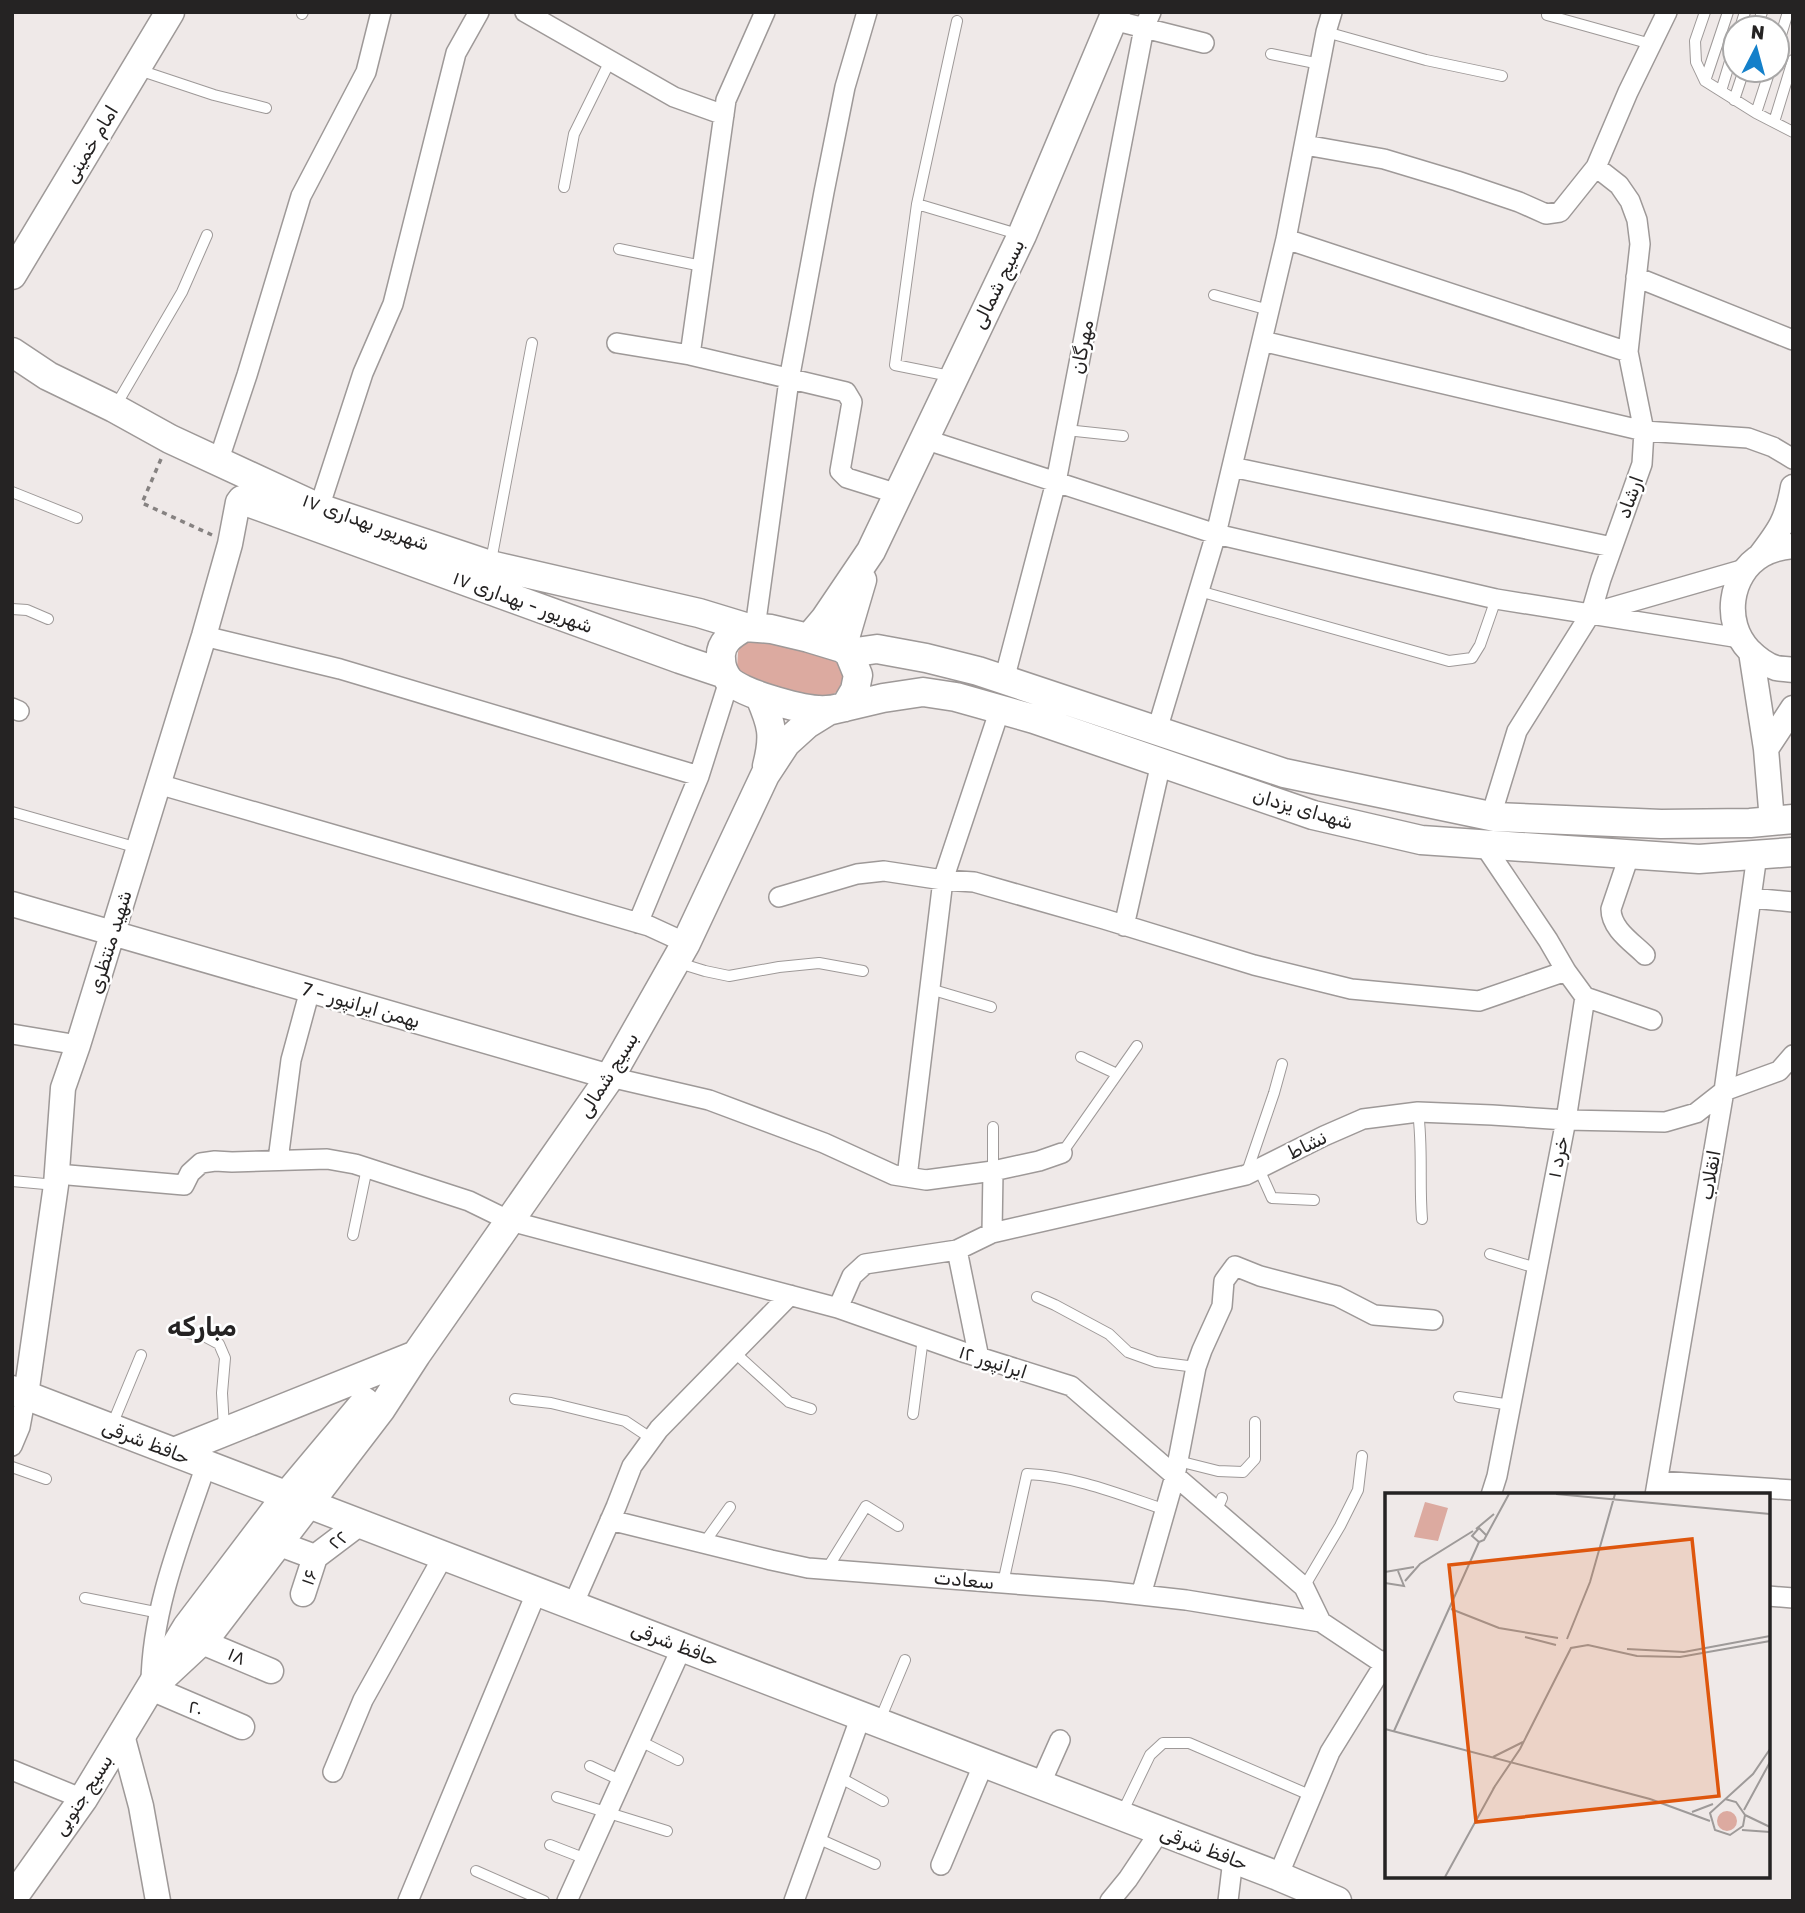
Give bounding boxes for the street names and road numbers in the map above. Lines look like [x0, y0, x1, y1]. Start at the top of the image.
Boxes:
street label: امام خمینی [59, 101, 124, 188]
street label: بسیج شمالی [967, 236, 1031, 333]
street label: مهرگان [1066, 318, 1098, 376]
street label: ارشاد [1612, 473, 1648, 521]
street label: ۱۷ شهریور بهداری [299, 488, 433, 556]
street label: ۱۷ شهریور - بهداری [450, 566, 596, 638]
street label: شهدای یزدان [1250, 784, 1356, 834]
street label: شهید منتظری [83, 887, 137, 997]
street label: بهمن ایرانپور - 7 [299, 977, 423, 1035]
street label: بسیج شمالی [573, 1028, 645, 1123]
street label: نشاط [1284, 1126, 1330, 1164]
street label: خرد ۱ [1543, 1134, 1573, 1180]
street label: انقلاب [1694, 1148, 1726, 1202]
street label: ایرانپور ۱۲ [955, 1340, 1030, 1386]
street label: حافظ شرقی [99, 1415, 193, 1469]
street label: ۲۲ [324, 1525, 352, 1555]
street label: ۱۶ [296, 1566, 322, 1588]
street label: سعادت [933, 1566, 995, 1594]
street label: حافظ شرقی [628, 1617, 722, 1671]
street label: ۱۸ [224, 1642, 250, 1670]
street label: ۲۰ [184, 1694, 208, 1722]
street label: بسیج جنوبی [48, 1750, 120, 1841]
street label: حافظ شرقی [1157, 1821, 1251, 1875]

